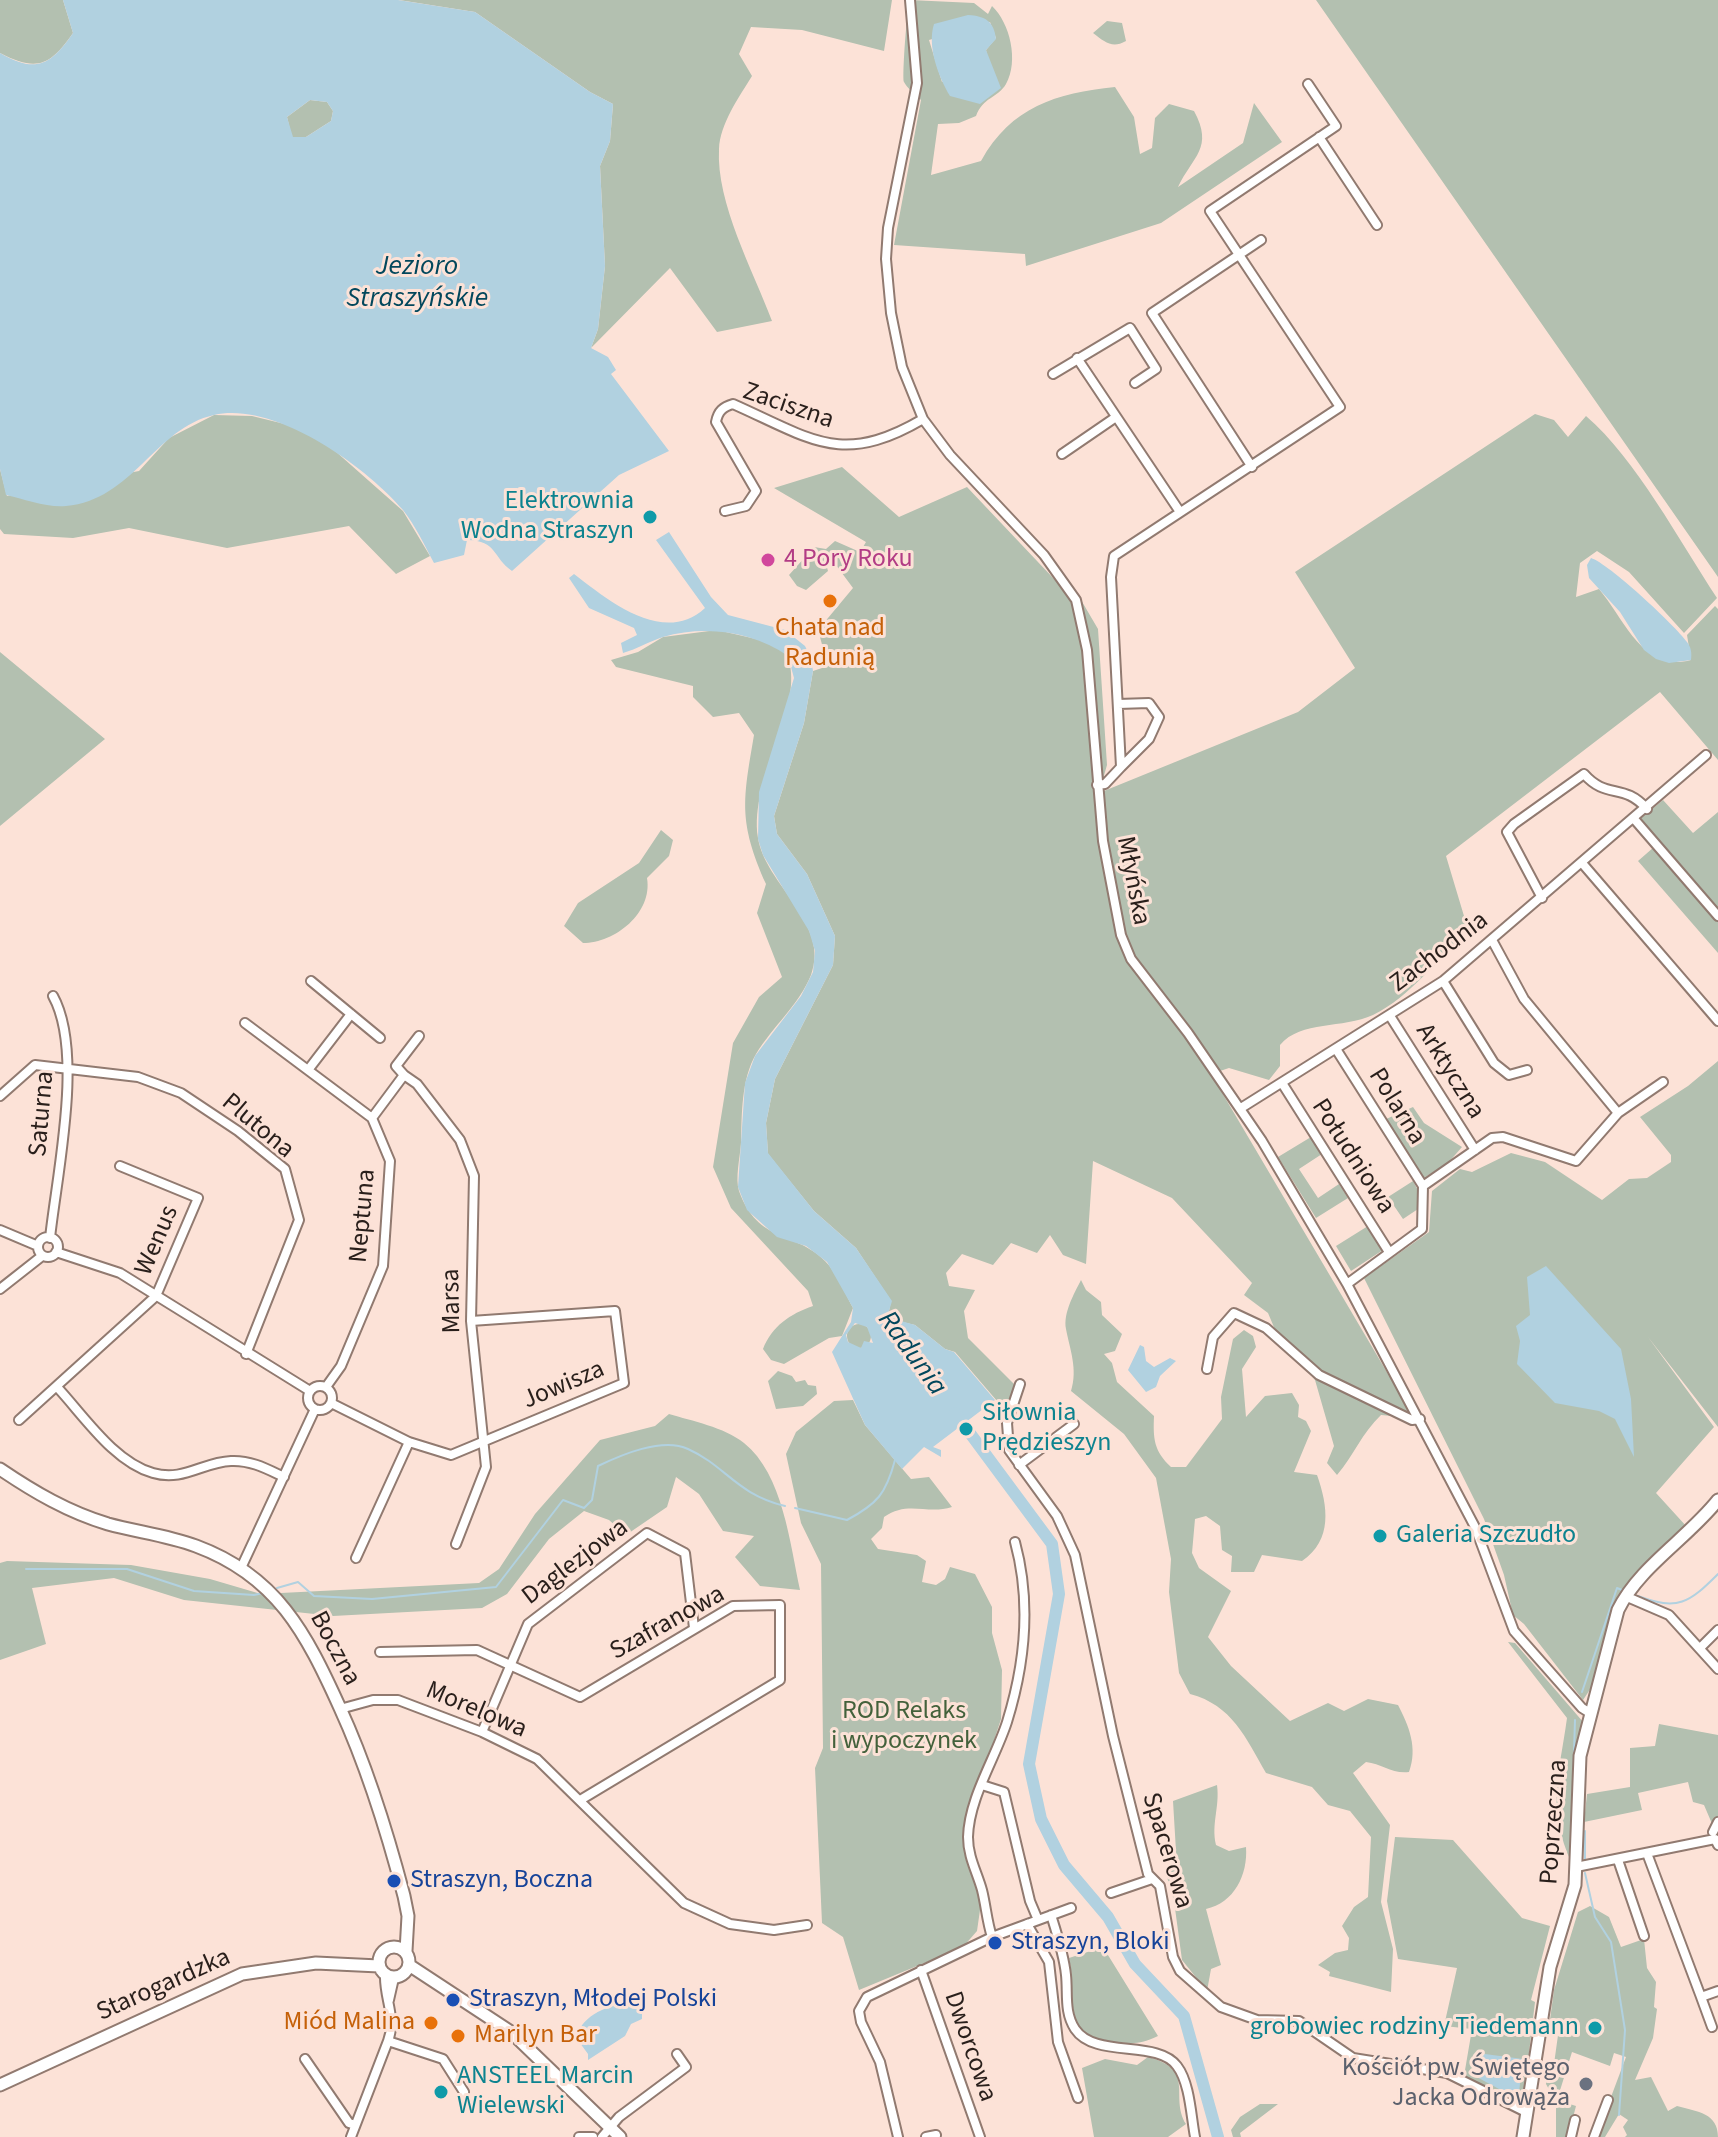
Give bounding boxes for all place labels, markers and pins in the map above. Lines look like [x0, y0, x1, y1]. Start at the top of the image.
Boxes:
place label: Elektrownia Wodna Straszyn [461, 486, 634, 548]
marker: Elektrownia Wodna Straszyn [641, 508, 659, 526]
place label: 4 Pory Roku [784, 544, 913, 576]
marker: 4 Pory Roku [759, 551, 777, 569]
marker: Chata nad Radunią [821, 592, 839, 610]
place label: Chata nad Radunią [775, 613, 885, 674]
place label: Siłownia Prędzieszyn [982, 1398, 1111, 1460]
marker: Siłownia Prędzieszyn [957, 1420, 975, 1438]
place label: Galeria Szczudło [1396, 1520, 1576, 1552]
marker: Galeria Szczudło [1371, 1527, 1389, 1545]
place label: Straszyn, Boczna [410, 1865, 593, 1897]
marker: Straszyn, Boczna [385, 1872, 403, 1890]
place label: Straszyn, Bloki [1011, 1927, 1170, 1959]
marker: Straszyn, Bloki [986, 1934, 1004, 1952]
place label: Straszyn, Młodej Polski [469, 1984, 717, 2016]
marker: Straszyn, Młodej Polski [444, 1991, 462, 2009]
place label: Miód Malina [284, 2007, 415, 2039]
place label: grobowiec rodziny Tiedemann [1250, 2012, 1579, 2044]
marker: Miód Malina [422, 2014, 440, 2032]
marker: grobowiec rodziny Tiedemann [1586, 2019, 1604, 2037]
place label: Marilyn Bar [474, 2020, 597, 2052]
marker: Marilyn Bar [449, 2027, 467, 2045]
place label: Kościół pw. Świętego Jacka Odrowąża [1342, 2053, 1570, 2114]
place label: ANSTEEL Marcin Wielewski [457, 2061, 634, 2122]
marker: Kościół pw. Świętego Jacka Odrowąża [1577, 2075, 1595, 2093]
marker: ANSTEEL Marcin Wielewski [432, 2083, 450, 2101]

